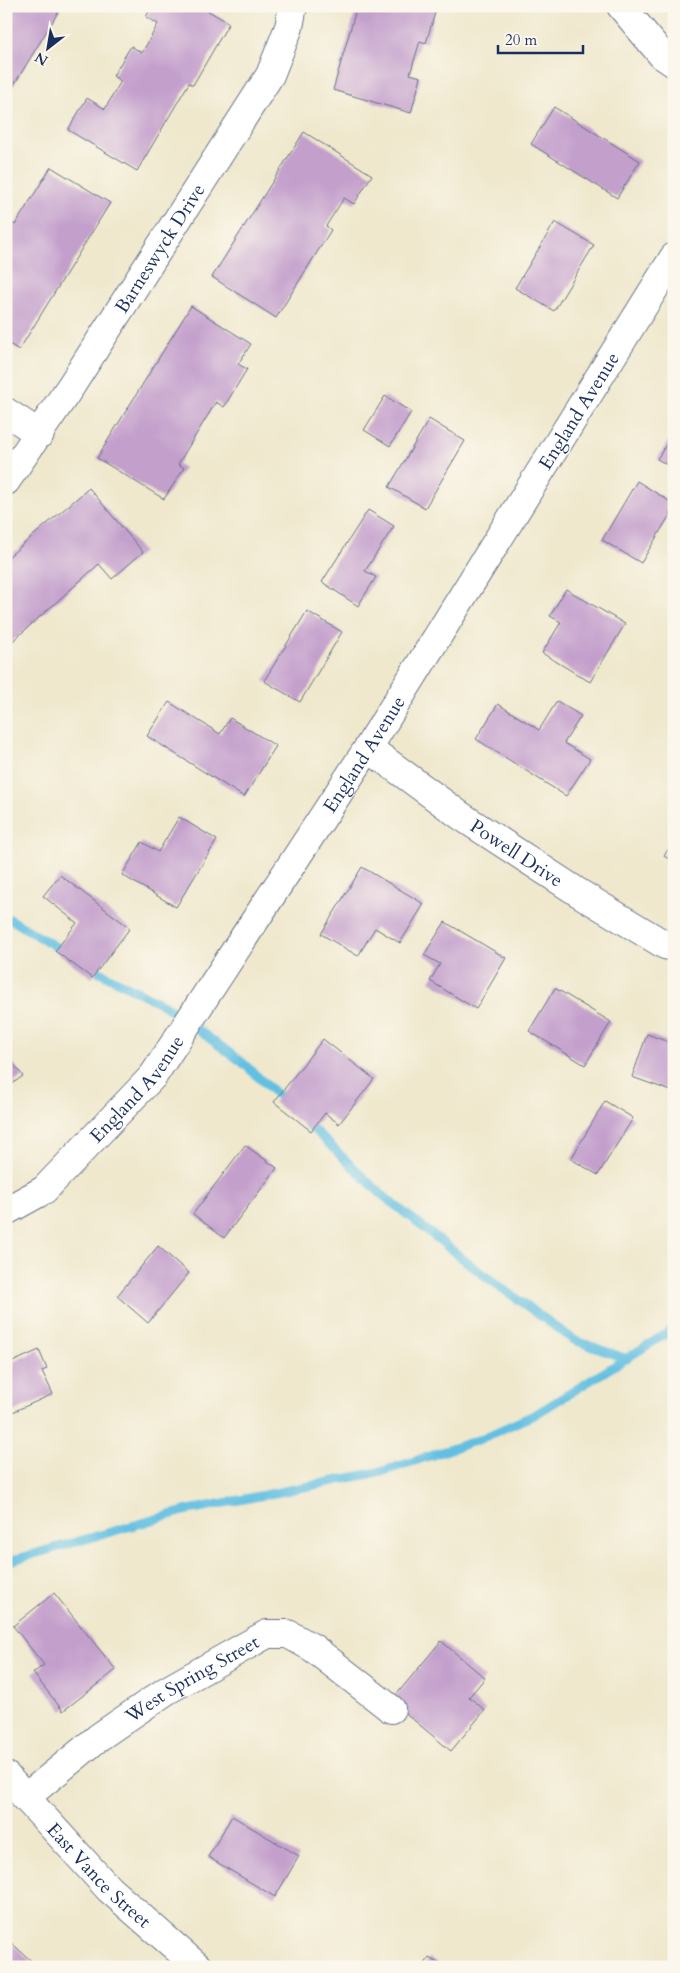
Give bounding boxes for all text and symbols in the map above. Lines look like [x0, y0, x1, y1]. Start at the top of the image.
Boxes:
north arrow [22, 22, 72, 72]
scale bar [498, 22, 582, 54]
text: 20 m [505, 30, 537, 50]
text: N [31, 47, 52, 70]
street label: Barneswyck Drive [109, 179, 211, 318]
street label: England Avenue [533, 347, 626, 475]
street label: England Avenue [317, 691, 411, 818]
street label: Powell Drive [465, 813, 568, 893]
street label: England Avenue [84, 1030, 190, 1149]
street label: West Spring Street [120, 1629, 264, 1730]
street label: East Vance Street [41, 1817, 156, 1934]

